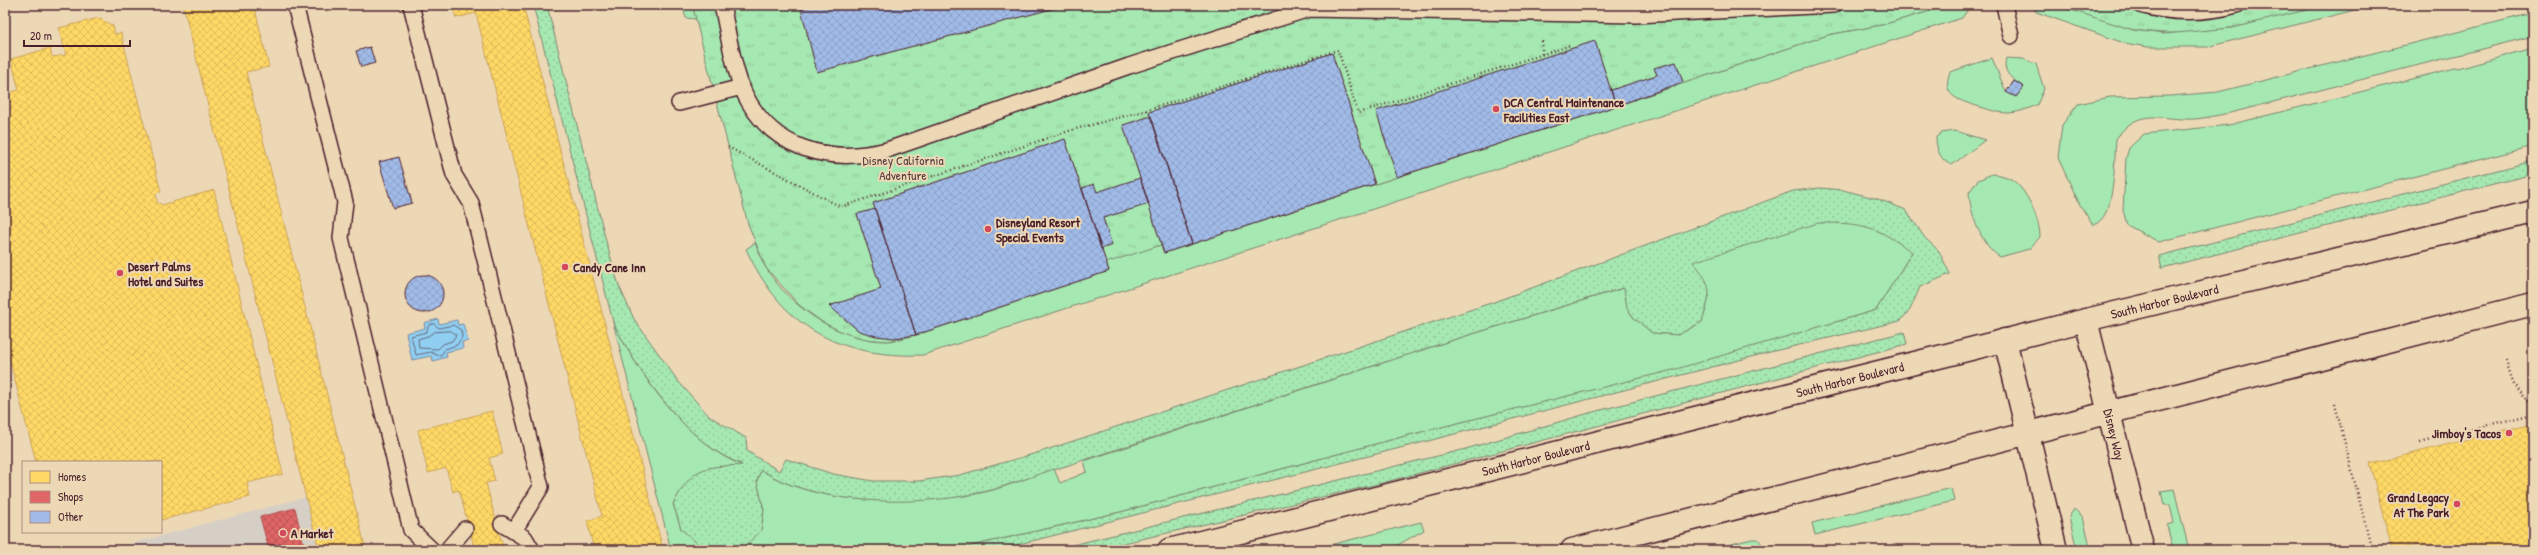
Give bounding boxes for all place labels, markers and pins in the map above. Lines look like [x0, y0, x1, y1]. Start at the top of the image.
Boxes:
place label: DCA Central Maintenance Facilities East [1503, 93, 1625, 126]
marker: DCA Central Maintenance Facilities East [1491, 104, 1501, 114]
place label: Disneyland Resort Special Events [996, 213, 1080, 247]
marker: Disneyland Resort Special Events [983, 224, 993, 234]
place label: Desert Palms Hotel and Suites [128, 257, 203, 290]
place label: Candy Cane Inn [573, 258, 646, 277]
marker: Candy Cane Inn [560, 262, 570, 272]
marker: Desert Palms Hotel and Suites [115, 268, 125, 278]
place label: Jimboy's Tacos [2432, 424, 2501, 443]
marker: Jimboy's Tacos [2504, 428, 2514, 438]
place label: Grand Legacy At The Park [2387, 488, 2450, 521]
marker: Grand Legacy At The Park [2452, 499, 2462, 509]
place label: A Market [291, 524, 334, 542]
marker: A Market [278, 528, 288, 538]

